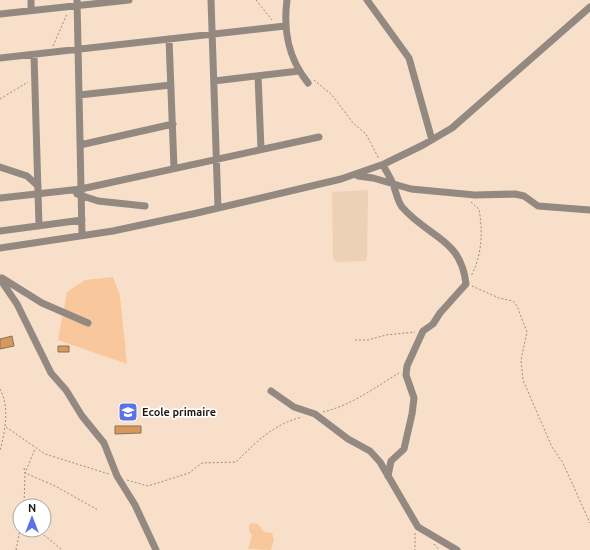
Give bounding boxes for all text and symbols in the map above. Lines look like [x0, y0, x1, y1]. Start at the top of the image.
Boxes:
school or university icon: Ecole primaire [117, 401, 139, 423]
place label: Ecole primaire [142, 406, 216, 418]
north arrow [12, 498, 52, 538]
text: N [28, 502, 36, 514]

